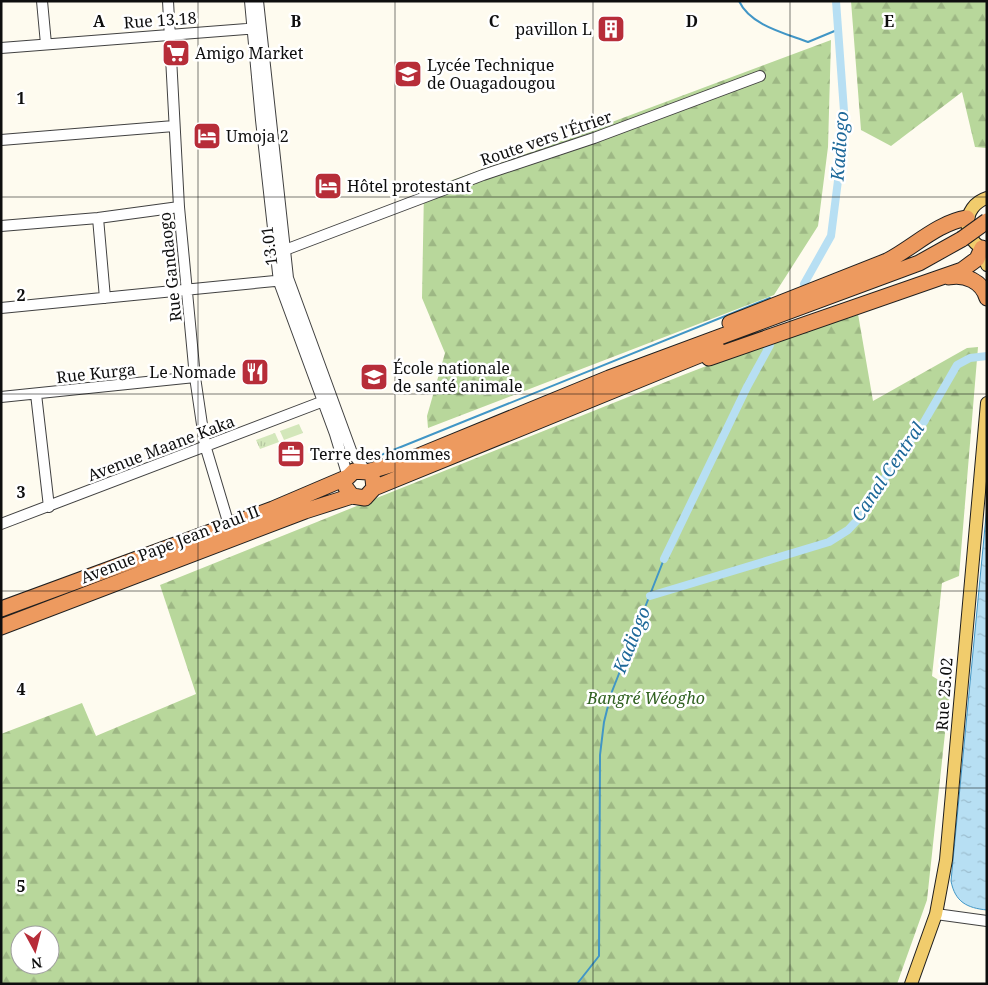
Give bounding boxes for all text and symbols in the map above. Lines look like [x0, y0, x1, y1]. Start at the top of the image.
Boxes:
street label: Rue 13.18 [123, 6, 197, 34]
text: A [93, 10, 106, 32]
text: B [291, 10, 302, 32]
text: C [489, 10, 500, 32]
text: D [686, 10, 698, 32]
text: E [884, 10, 894, 32]
building icon: pavillon L [596, 14, 626, 44]
place label: pavillon L [515, 18, 592, 40]
supermarket icon: Amigo Market [161, 38, 191, 68]
place label: Amigo Market [195, 42, 304, 64]
place label: Lycée Technique de Ouagadougou [427, 54, 555, 94]
school or university icon: Lycée Technique de Ouagadougou [393, 59, 423, 89]
text: 1 [16, 87, 26, 109]
street label: Route vers l'Étrier [477, 105, 615, 171]
water label: Kadiogo [825, 110, 853, 182]
hotel icon: Umoja 2 [192, 121, 222, 151]
place label: Umoja 2 [226, 125, 289, 147]
hotel icon: Hôtel protestant [313, 171, 343, 201]
place label: Hôtel protestant [347, 175, 471, 197]
street label: Rue Gandaogo [153, 211, 187, 323]
street label: 13.01 [256, 225, 282, 267]
text: 2 [16, 284, 26, 306]
restaurant icon: Le Nomade [240, 357, 270, 387]
place label: École nationale de santé animale [393, 357, 523, 397]
street label: Rue Kurga [55, 358, 137, 388]
place label: Le Nomade [149, 361, 236, 383]
school or university icon: École nationale de santé animale [359, 362, 389, 392]
street label: Avenue Maane Kaka [84, 410, 238, 486]
water label: Canal Central [845, 417, 929, 526]
office icon: Terre des hommes [276, 439, 306, 469]
place label: Terre des hommes [310, 443, 451, 465]
text: 3 [16, 481, 26, 503]
street label: Avenue Pape Jean Paul II [77, 500, 263, 588]
water label: Kadiogo [607, 603, 655, 677]
street label: Rue 25.02 [930, 657, 958, 731]
text: 4 [16, 678, 26, 700]
park label: Bangré Wéogho [586, 687, 705, 709]
text: 5 [16, 875, 26, 897]
north arrow [10, 925, 60, 975]
text: N [30, 953, 43, 974]

